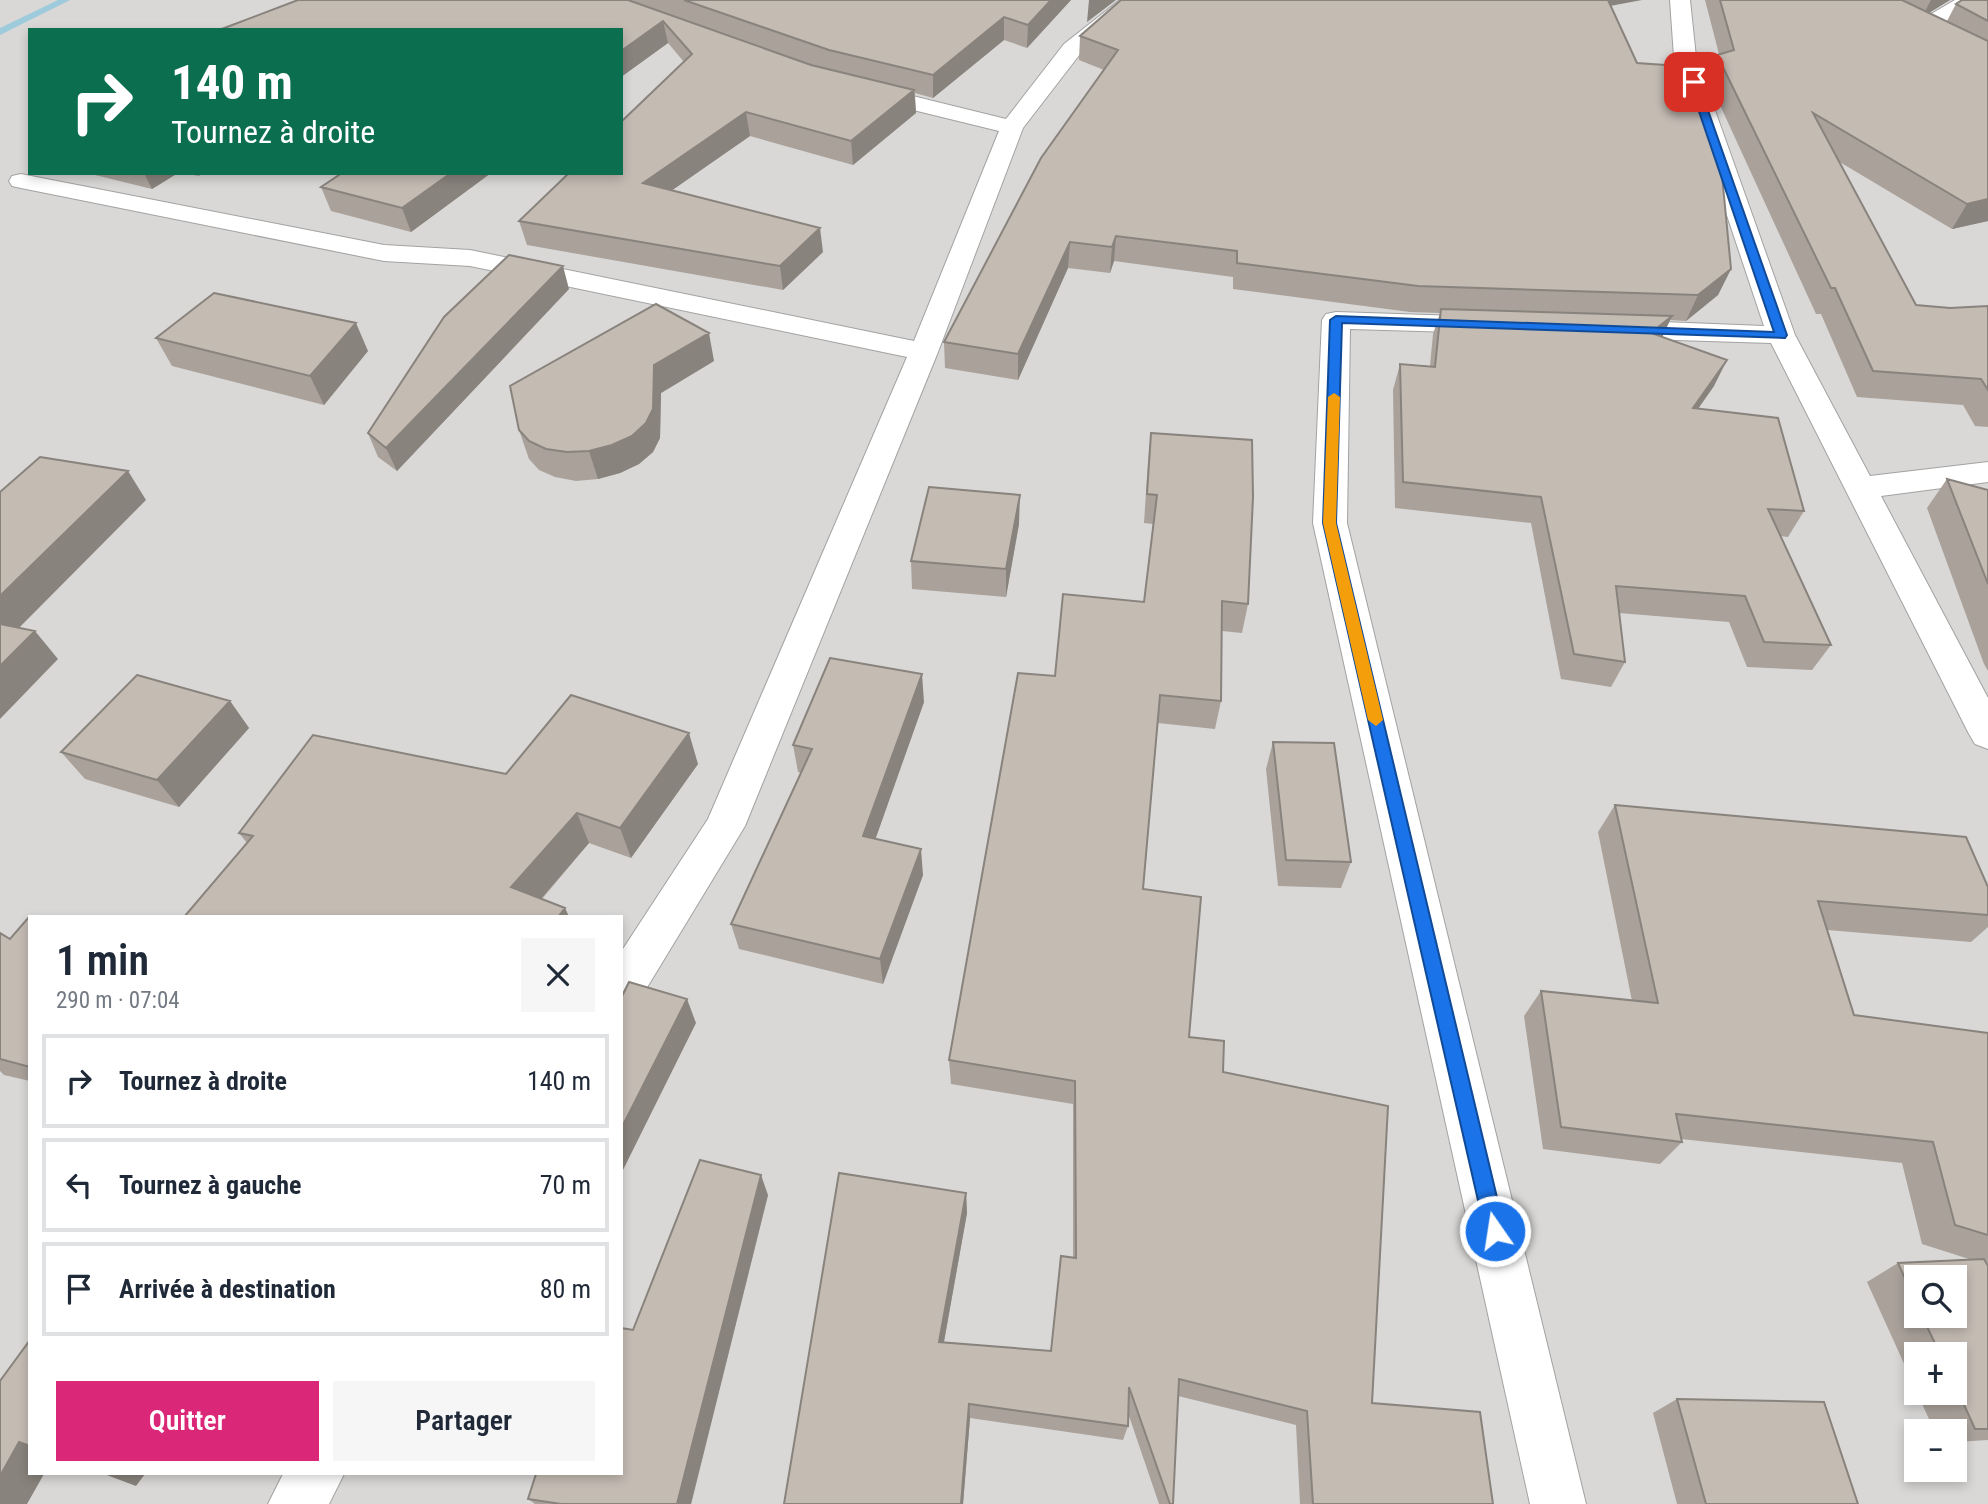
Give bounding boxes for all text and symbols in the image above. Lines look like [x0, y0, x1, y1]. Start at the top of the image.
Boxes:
pin [1664, 52, 1724, 112]
text: 140 m [171, 54, 293, 111]
icon: right [56, 56, 147, 147]
icon: arrive [1675, 63, 1713, 101]
text: Tournez à droite [171, 113, 375, 151]
text: 1 min [56, 936, 149, 985]
button: close [521, 938, 595, 1012]
text: 290 m · 07:04 [56, 987, 180, 1014]
icon: right [60, 1062, 98, 1100]
text: Tournez à droite [119, 1066, 287, 1096]
text: 140 m [527, 1066, 591, 1096]
icon: left [60, 1166, 98, 1204]
text: Tournez à gauche [119, 1170, 301, 1200]
text: 70 m [540, 1170, 591, 1200]
position arrow [1458, 1194, 1532, 1268]
map controls [1904, 1265, 1967, 1482]
button: search [1904, 1265, 1967, 1328]
icon: arrive [60, 1270, 98, 1308]
text: Arrivée à destination [119, 1274, 336, 1304]
text: 80 m [540, 1274, 591, 1304]
button: + [1904, 1342, 1967, 1405]
button: Quitter [56, 1381, 319, 1461]
button: Partager [333, 1381, 595, 1461]
button: − [1904, 1419, 1967, 1482]

